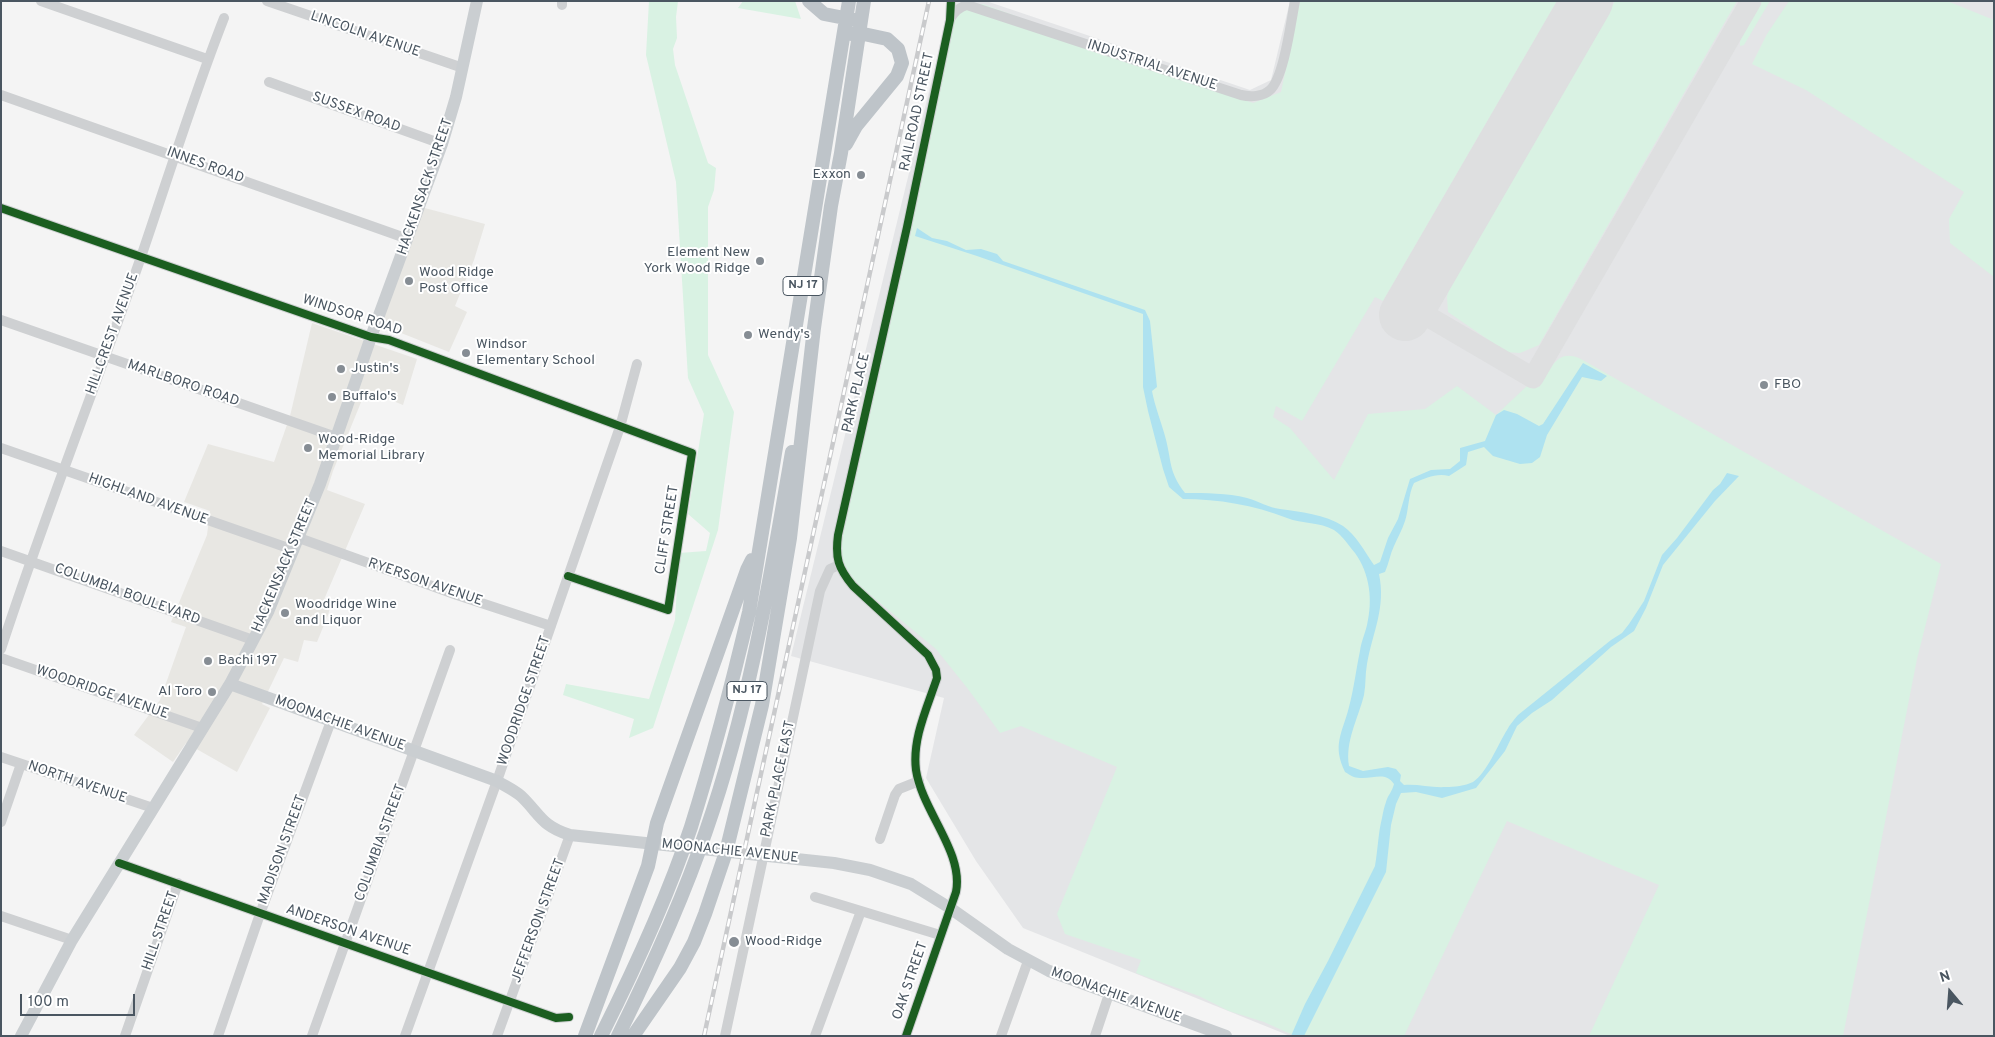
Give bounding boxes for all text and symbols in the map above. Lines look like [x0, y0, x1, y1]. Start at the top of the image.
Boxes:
street label: LINCOLN AVENUE [308, 8, 422, 62]
street label: INDUSTRIAL AVENUE [1085, 37, 1219, 95]
street label: RAILROAD STREET [897, 51, 939, 173]
street label: SUSSEX ROAD [310, 89, 402, 137]
street label: HACKENSACK STREET [395, 116, 457, 258]
street label: INNES ROAD [164, 144, 246, 188]
place label: Exxon [813, 167, 851, 183]
marker: Exxon [855, 169, 867, 181]
place label: Element New York Wood Ridge [644, 245, 750, 278]
marker: Element New York Wood Ridge [754, 255, 766, 267]
place label: Wood Ridge Post Office [419, 265, 494, 298]
street label: HILLCREST AVENUE [83, 271, 143, 397]
marker: Wood Ridge Post Office [403, 275, 415, 287]
road number: NJ 17 [783, 276, 823, 296]
street label: WINDSOR ROAD [300, 292, 404, 340]
place label: Wendy's [758, 327, 810, 343]
marker: Wendy's [742, 329, 754, 341]
place label: Windsor Elementary School [476, 337, 595, 370]
marker: Windsor Elementary School [460, 347, 472, 359]
street label: PARK PLACE [840, 351, 874, 435]
street label: MARLBORO ROAD [125, 357, 241, 411]
place label: Justin's [351, 361, 399, 377]
marker: Justin's [335, 363, 347, 375]
place label: FBO [1774, 377, 1801, 393]
marker: FBO [1758, 379, 1770, 391]
place label: Buffalo's [342, 389, 397, 405]
marker: Buffalo's [326, 391, 338, 403]
place label: Wood-Ridge Memorial Library [318, 432, 425, 464]
marker: Wood-Ridge Memorial Library [302, 442, 314, 454]
street label: HIGHLAND AVENUE [86, 470, 210, 530]
street label: CLIFF STREET [653, 484, 683, 576]
street label: HACKENSACK STREET [249, 497, 321, 635]
street label: RYERSON AVENUE [365, 555, 485, 611]
street label: COLUMBIA BOULEVARD [52, 561, 202, 629]
place label: Woodridge Wine and Liquor [295, 597, 397, 630]
marker: Woodridge Wine and Liquor [279, 607, 291, 619]
street label: WOODRIDGE STREET [495, 634, 555, 768]
place label: Bachi 197 [218, 653, 277, 669]
marker: Bachi 197 [202, 655, 214, 667]
street label: WOODRIDGE AVENUE [34, 662, 170, 724]
road number: NJ 17 [727, 681, 767, 700]
place label: Al Toro [158, 684, 202, 700]
marker: Al Toro [206, 686, 218, 698]
street label: MOONACHIE AVENUE [272, 693, 408, 755]
street label: PARK PLACE EAST [758, 719, 800, 839]
street label: NORTH AVENUE [25, 758, 129, 808]
street label: COLUMBIA STREET [352, 782, 410, 904]
street label: MADISON STREET [255, 793, 311, 907]
street label: MOONACHIE AVENUE [661, 836, 799, 868]
street label: JEFFERSON STREET [509, 857, 569, 985]
street label: HILL STREET [140, 889, 182, 973]
street label: ANDERSON AVENUE [283, 902, 413, 960]
place label: Wood-Ridge [745, 934, 822, 950]
marker: Wood-Ridge [727, 935, 741, 949]
street label: OAK STREET [890, 940, 932, 1022]
street label: MOONACHIE AVENUE [1048, 965, 1184, 1027]
north arrow [1925, 967, 1975, 1017]
text: N [1938, 968, 1953, 987]
scale bar [22, 984, 138, 1016]
text: 100 m [28, 993, 69, 1012]

